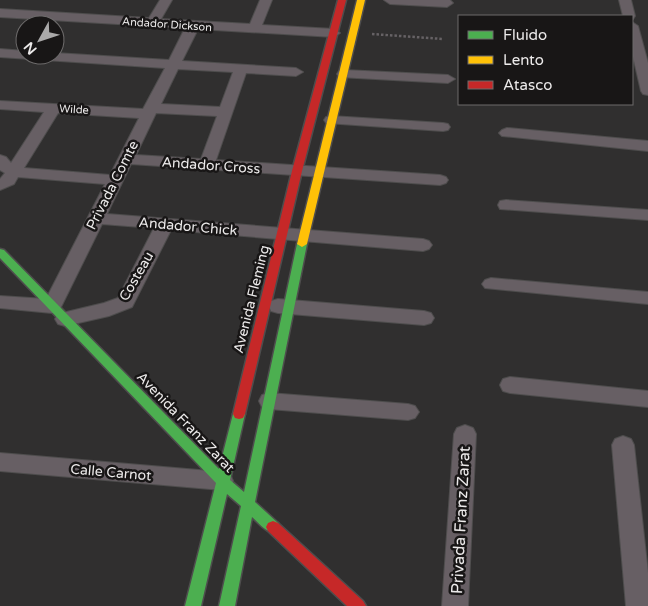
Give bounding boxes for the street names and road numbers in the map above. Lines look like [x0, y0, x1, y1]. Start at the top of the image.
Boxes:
street label: Andador Dickson [122, 15, 212, 34]
street label: Wilde [59, 102, 89, 117]
street label: Privada Comte [83, 138, 142, 233]
street label: Andador Cross [161, 154, 261, 177]
street label: Andador Chick [138, 214, 238, 239]
street label: Avenida Fleming [230, 243, 273, 355]
street label: Costeau [116, 249, 157, 304]
street label: Avenida Franz Zarat [133, 369, 238, 477]
street label: Privada Franz Zarat [447, 446, 475, 594]
street label: Calle Carnot [70, 460, 153, 485]

